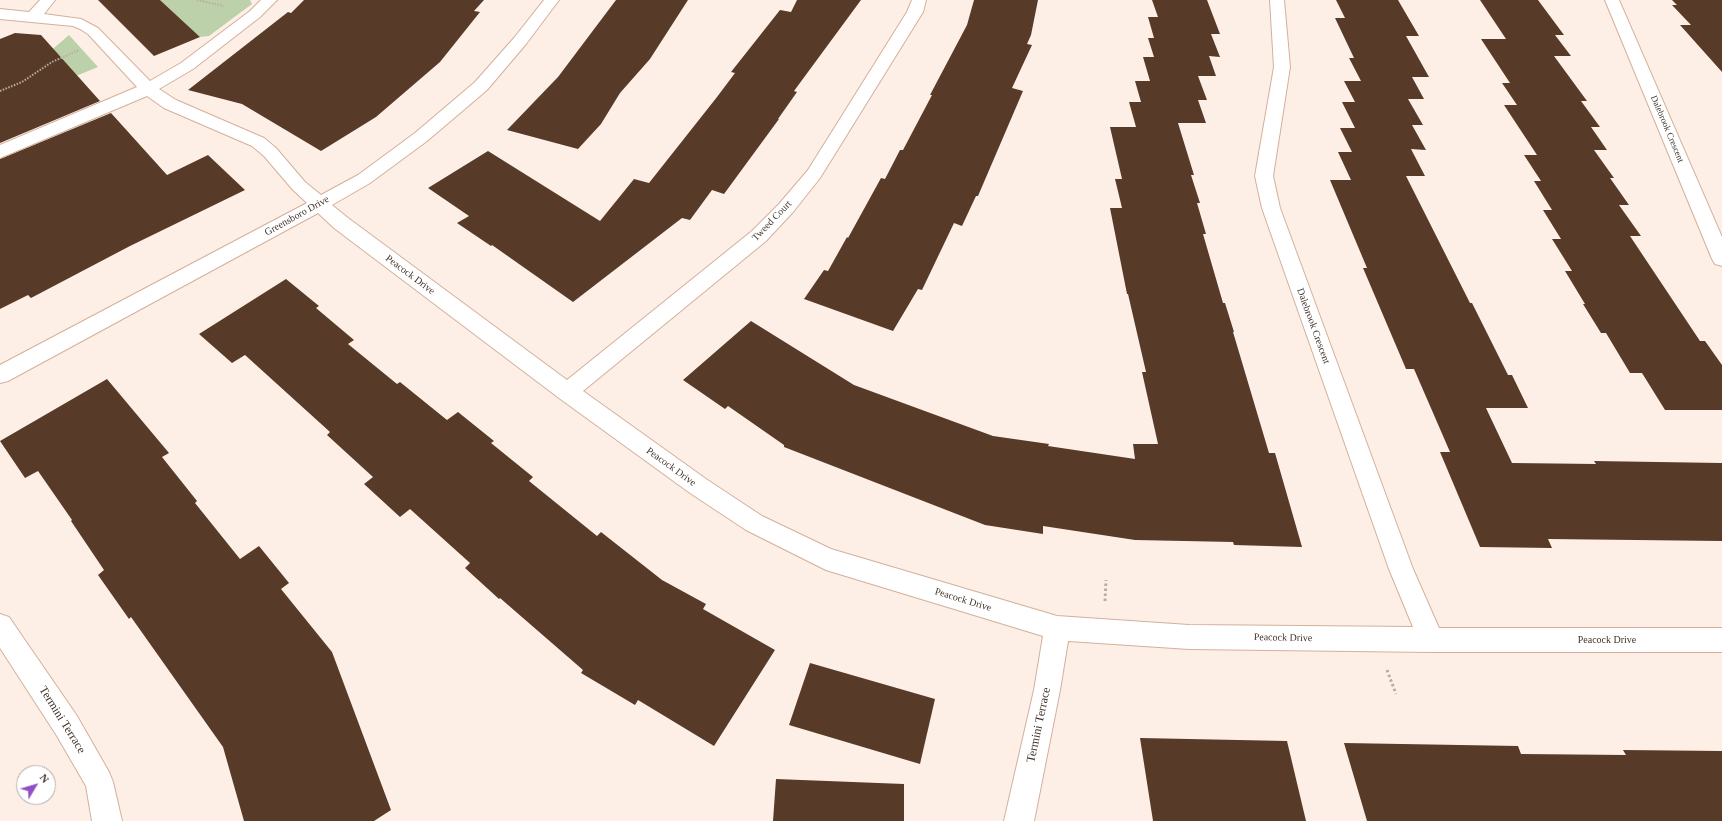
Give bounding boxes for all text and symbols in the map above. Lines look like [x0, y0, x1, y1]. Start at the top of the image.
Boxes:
street label: Dalebrook Crescent [1648, 94, 1686, 164]
street label: Greensboro Drive [263, 193, 331, 239]
street label: Tweed Court [750, 198, 794, 244]
street label: Peacock Drive [383, 253, 437, 297]
street label: Dalebrook Crescent [1294, 287, 1332, 365]
street label: Peacock Drive [644, 445, 698, 489]
street label: Peacock Drive [933, 586, 993, 614]
street label: Peacock Drive [1254, 631, 1312, 645]
street label: Peacock Drive [1578, 634, 1636, 646]
street label: Termini Terrace [36, 684, 88, 756]
street label: Termini Terrace [1024, 686, 1054, 764]
north arrow [16, 765, 56, 805]
text: N [37, 771, 52, 785]

